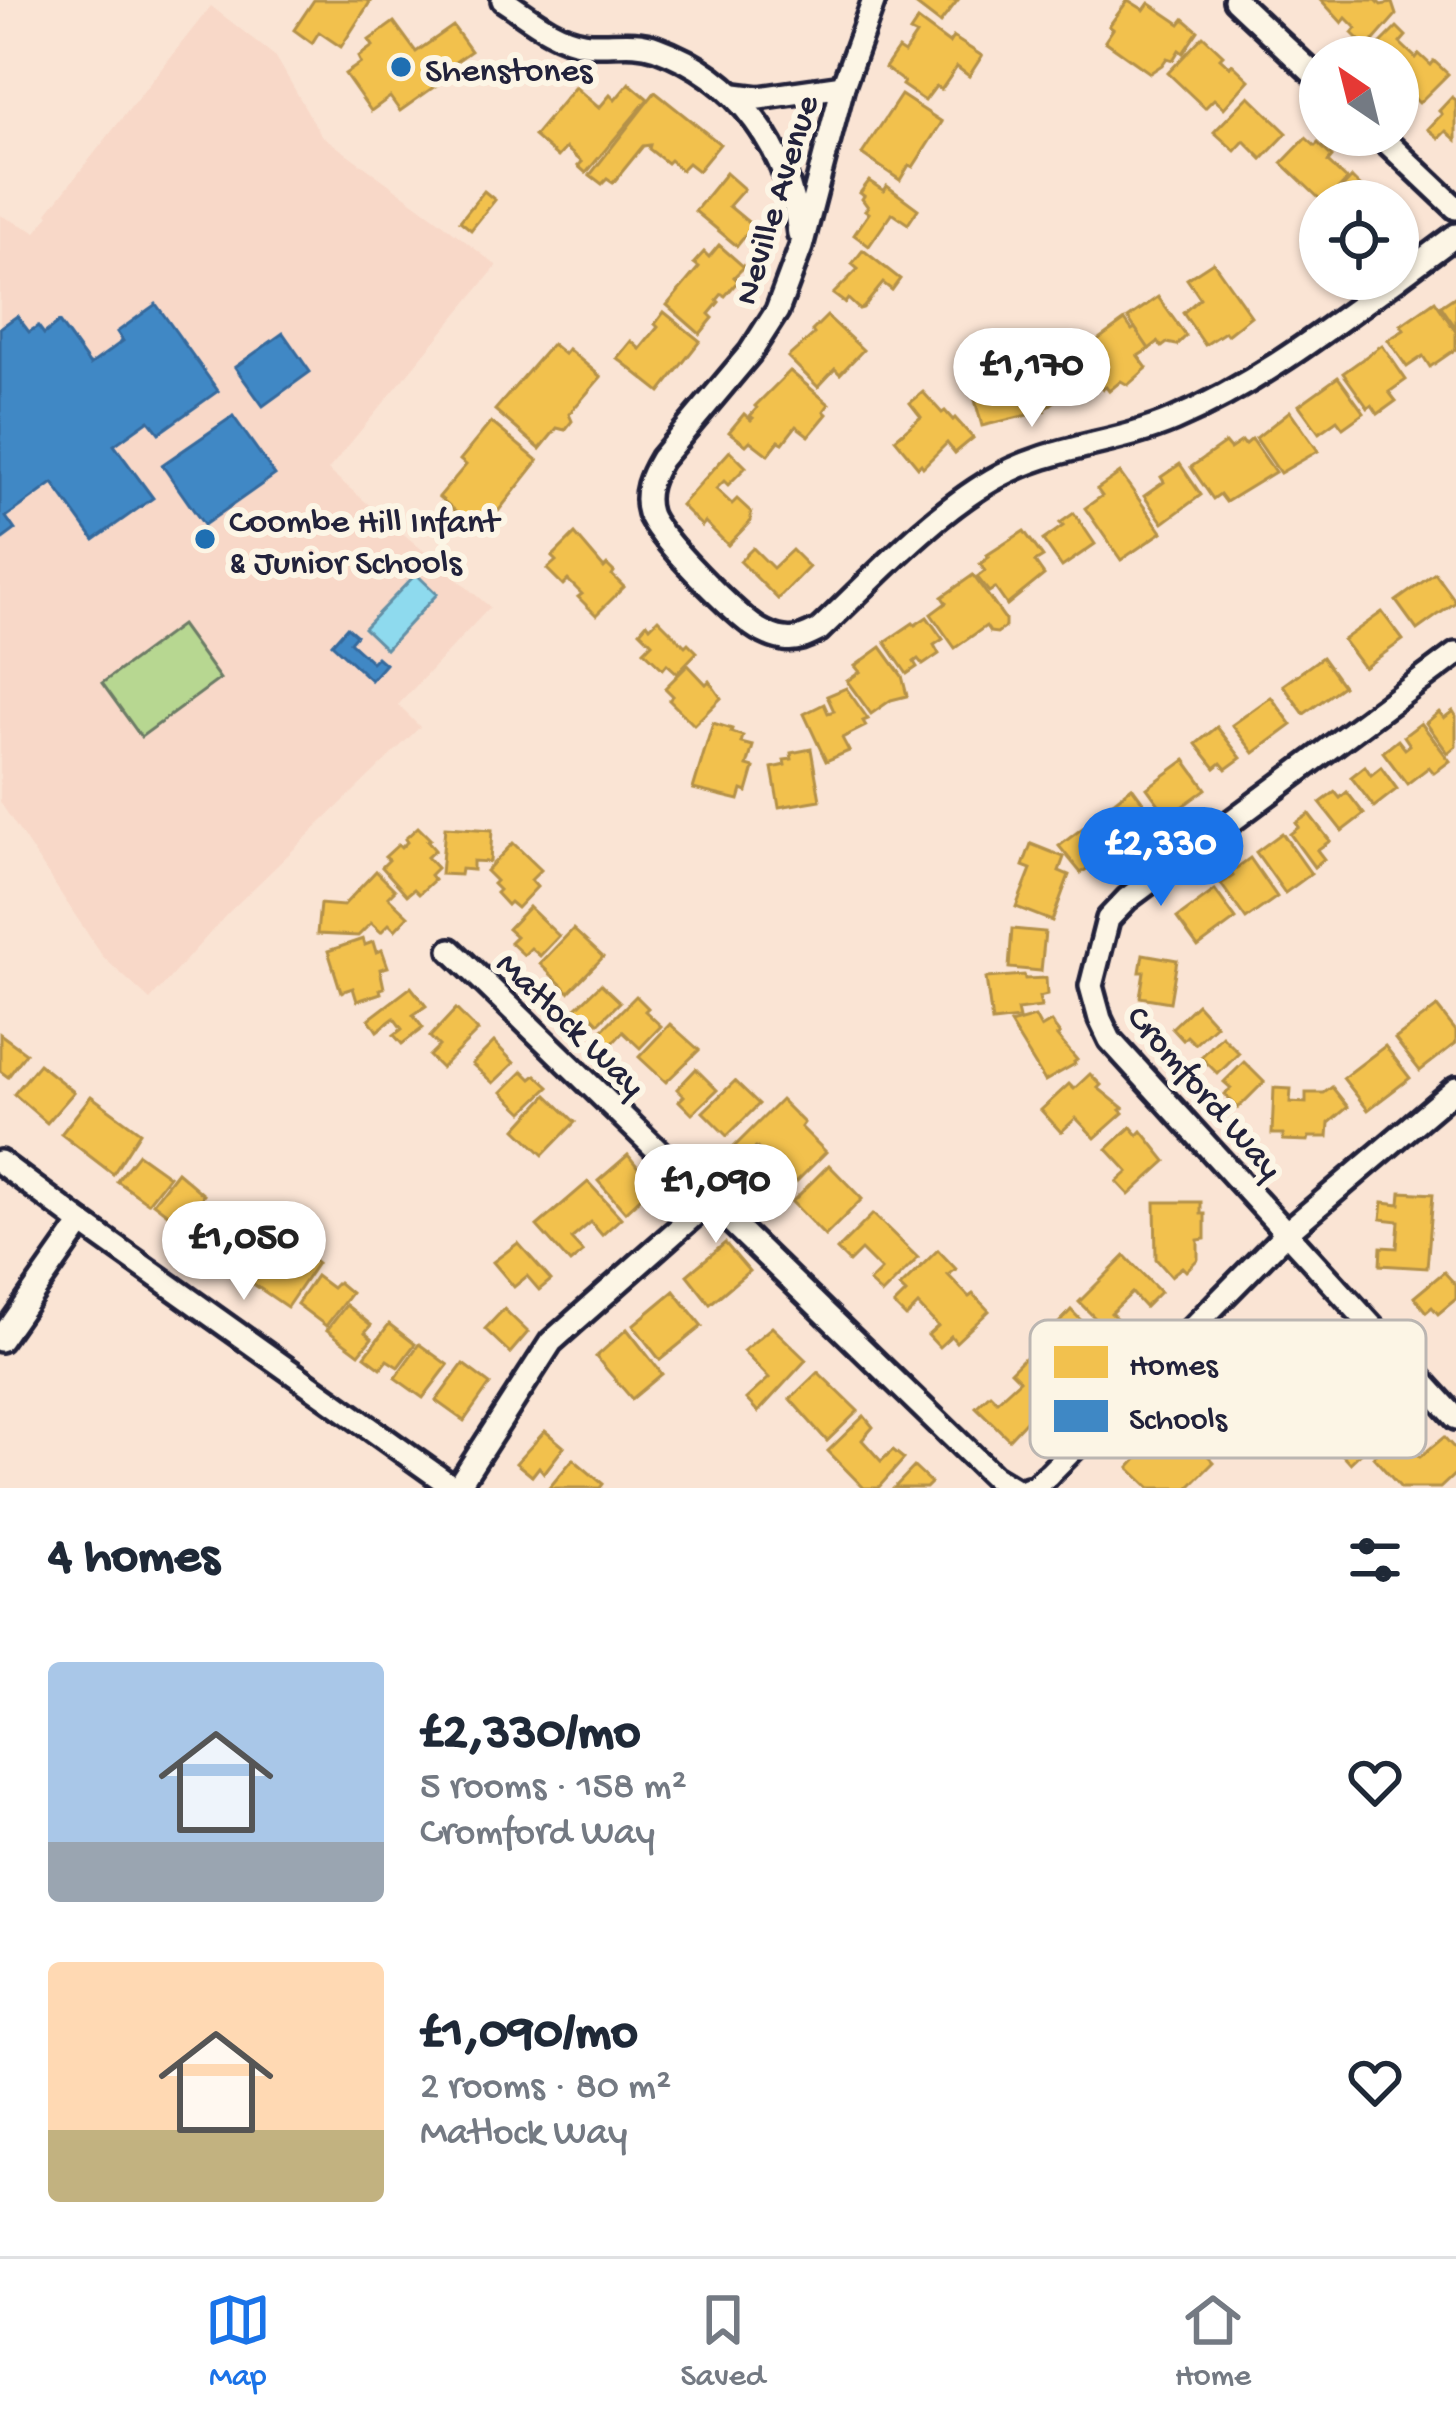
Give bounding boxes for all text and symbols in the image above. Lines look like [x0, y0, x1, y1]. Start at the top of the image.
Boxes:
north arrow [1299, 36, 1419, 156]
map controls [1299, 36, 1419, 300]
place label: Shenstones [425, 52, 594, 95]
marker: Shenstones [388, 54, 414, 80]
street label: Neville Avenue [727, 90, 832, 311]
button: locate [1299, 180, 1419, 300]
pin: £1,170 [934, 328, 1130, 430]
text: £1,170 [980, 344, 1084, 390]
place label: Coombe Hill Infant & Junior Schools [229, 503, 502, 587]
marker: Coombe Hill Infant & Junior Schools [192, 526, 218, 552]
pin: £2,330 [1063, 807, 1259, 909]
text: £2,330 [1105, 823, 1217, 869]
street label: Matlock Way [485, 945, 652, 1109]
street label: Cromford Way [1115, 998, 1290, 1190]
pin: £1,090 [618, 1144, 814, 1246]
text: £1,090 [661, 1160, 771, 1206]
pin: £1,050 [146, 1201, 342, 1303]
text: £1,050 [189, 1217, 299, 1263]
legend [1030, 1320, 1426, 1458]
text: Homes [1129, 1349, 1218, 1387]
text: Schools [1129, 1403, 1228, 1441]
icon: filters [1342, 1527, 1408, 1593]
text: 4 homes [48, 1530, 219, 1590]
text: £2,330/mo [420, 1706, 641, 1766]
icon: home [144, 1710, 288, 1854]
icon: heart [1342, 1749, 1408, 1815]
text: 5 rooms · 158 m² [420, 1766, 687, 1812]
text: Cromford Way [420, 1812, 655, 1858]
text: £1,090/mo [420, 2006, 638, 2066]
icon: home [144, 2010, 288, 2154]
icon: heart [1342, 2049, 1408, 2115]
text: 2 rooms · 80 m² [420, 2066, 671, 2112]
text: Matlock Way [420, 2112, 627, 2158]
tab: Map [205, 2287, 271, 2397]
tab: Saved [681, 2287, 765, 2397]
tab: Home [1175, 2287, 1251, 2397]

